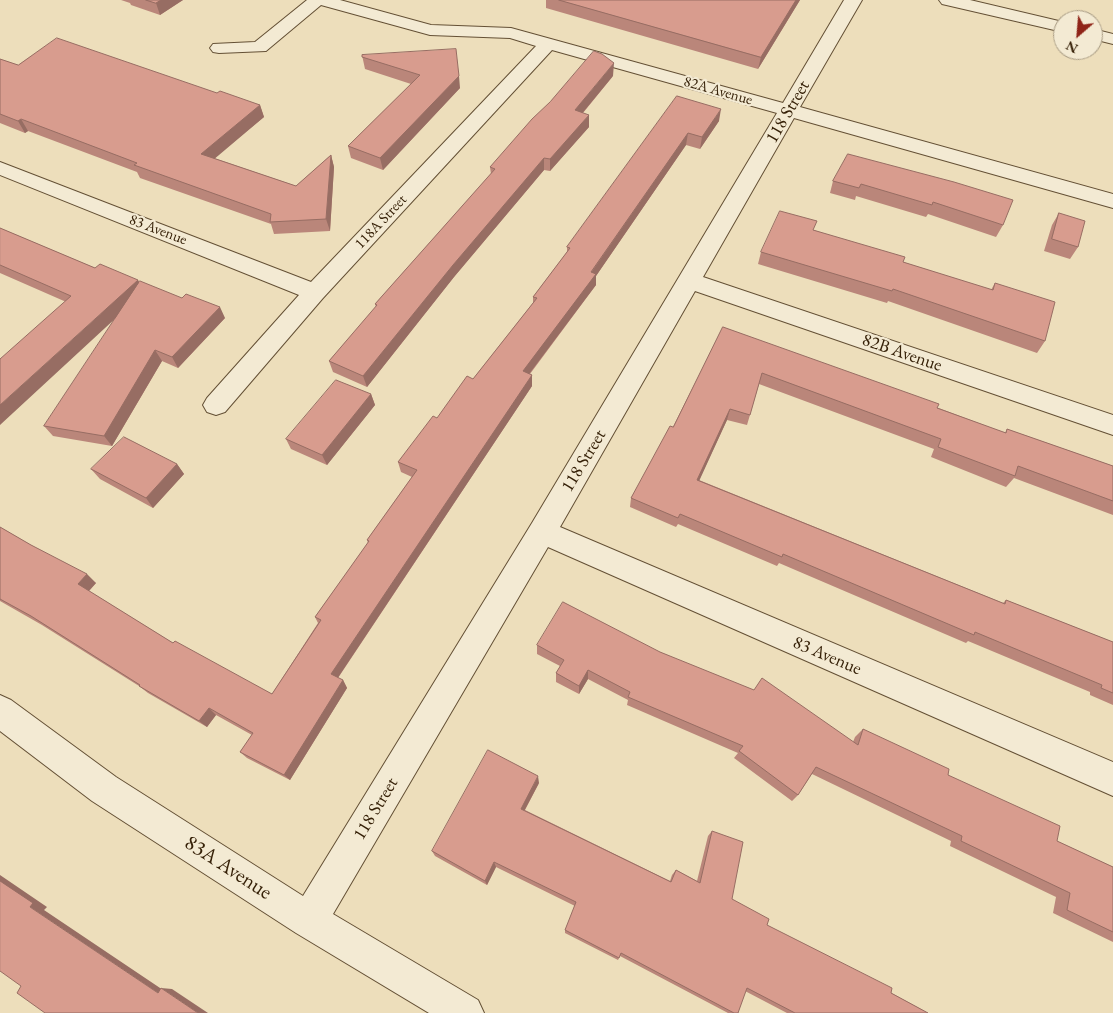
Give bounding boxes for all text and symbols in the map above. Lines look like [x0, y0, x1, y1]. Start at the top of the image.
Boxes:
north arrow [1053, 10, 1103, 60]
text: N [1063, 37, 1081, 58]
street label: 82A Avenue [681, 73, 755, 109]
street label: 118 Street [761, 77, 815, 147]
street label: 118A Street [351, 191, 411, 253]
street label: 83 Avenue [127, 211, 189, 249]
street label: 82B Avenue [859, 329, 945, 377]
street label: 118 Street [557, 426, 611, 496]
street label: 83 Avenue [789, 632, 865, 680]
street label: 118 Street [349, 774, 403, 844]
street label: 83A Avenue [180, 830, 276, 906]

